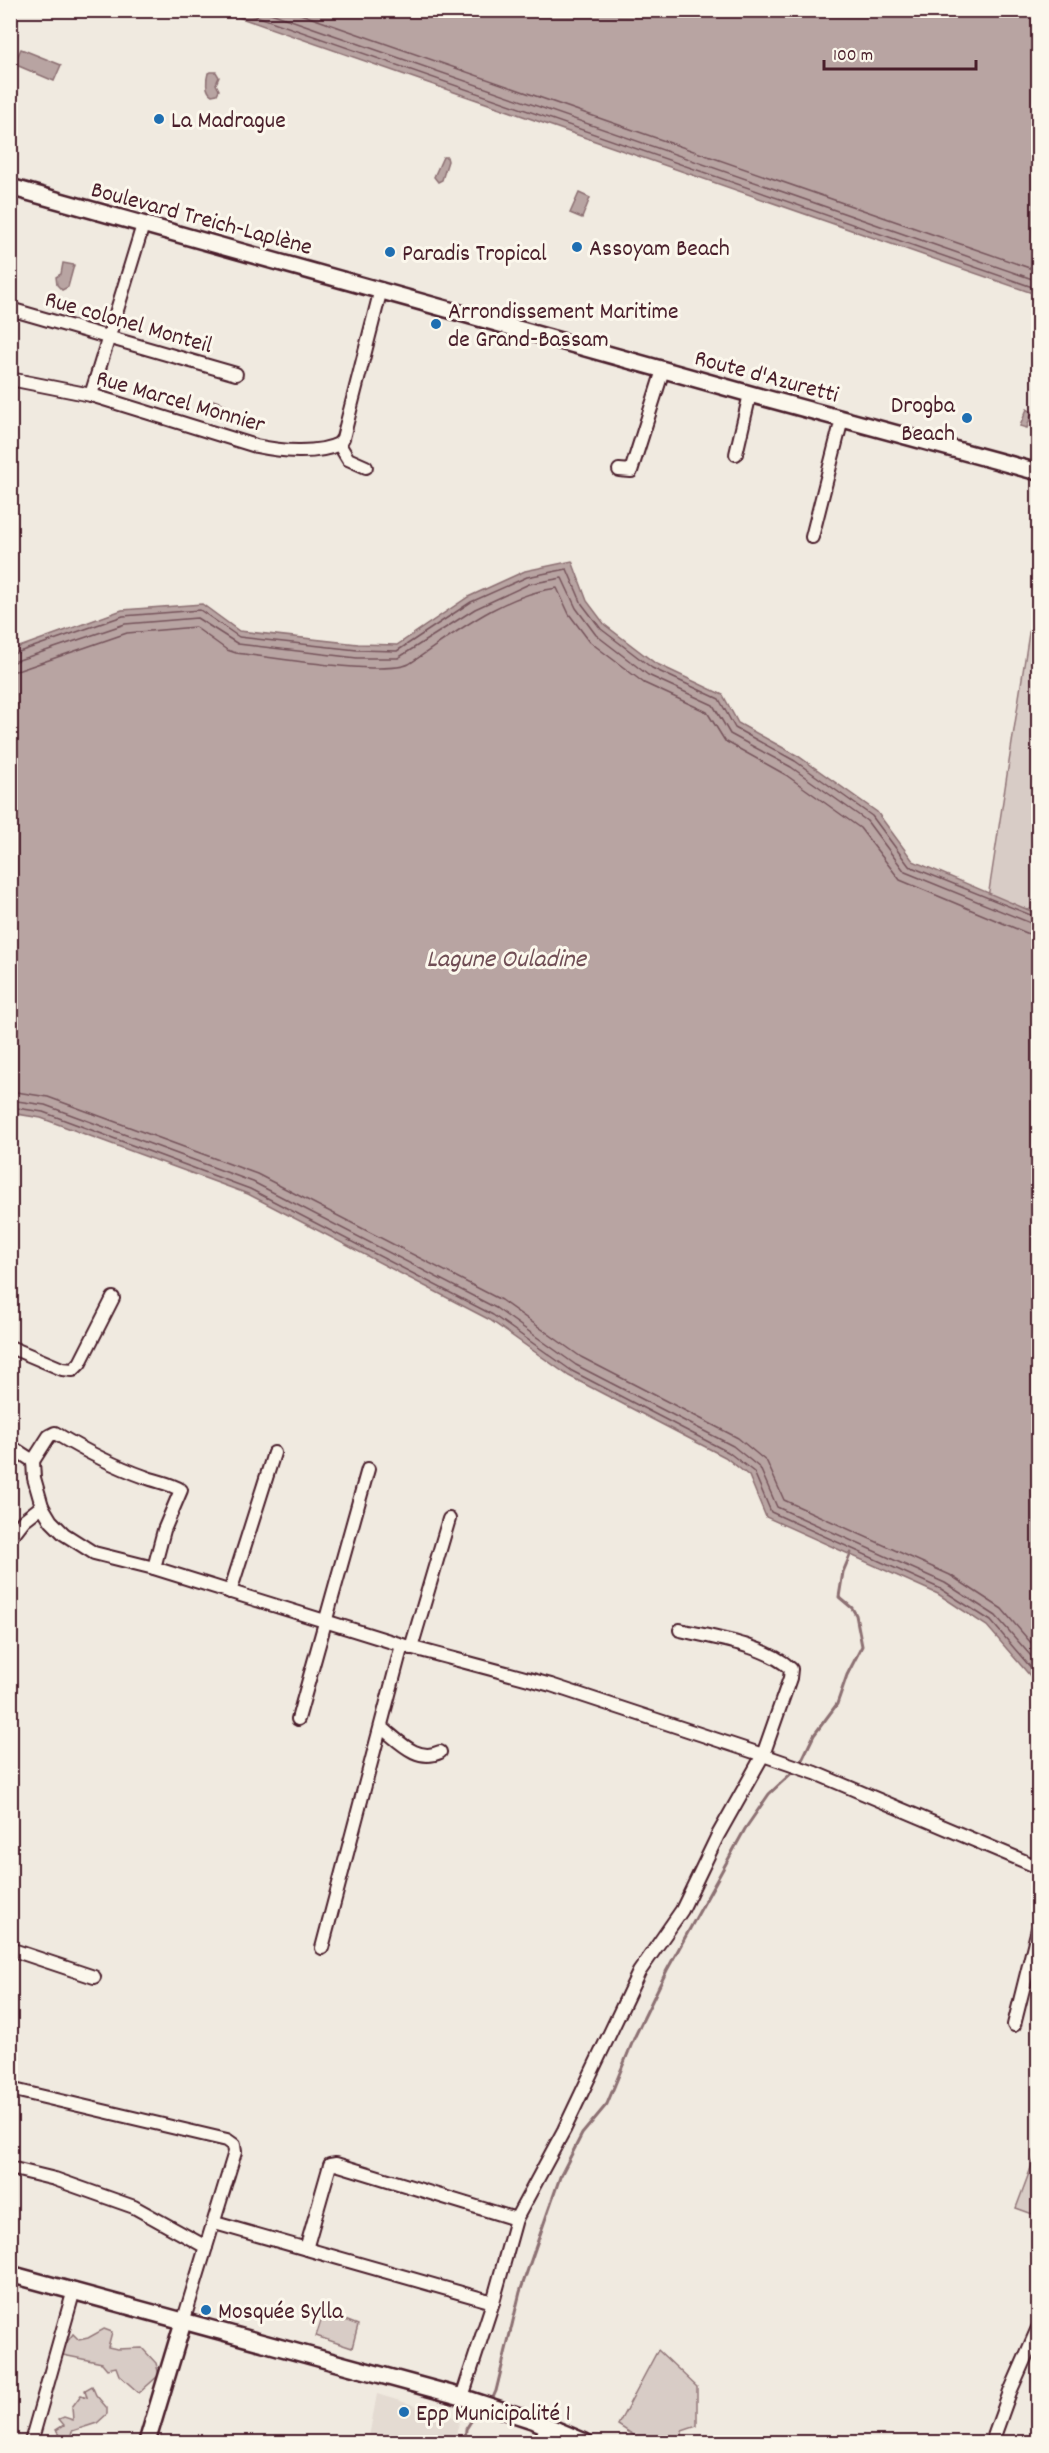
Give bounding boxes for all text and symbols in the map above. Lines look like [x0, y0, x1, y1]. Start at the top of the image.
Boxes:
scale bar [824, 33, 976, 71]
text: 100 m [833, 44, 873, 69]
place label: La Madrague [171, 105, 286, 139]
marker: La Madrague [152, 112, 166, 126]
street label: Boulevard Treich-Laplène [87, 174, 316, 266]
place label: Assoyam Beach [589, 233, 730, 267]
place label: Paradis Tropical [402, 238, 547, 272]
marker: Assoyam Beach [570, 240, 584, 254]
marker: Paradis Tropical [383, 245, 397, 259]
street label: Rue colonel Monteil [40, 284, 216, 364]
place label: Arrondissement Maritime de Grand-Bassam [448, 296, 679, 358]
marker: Arrondissement Maritime de Grand-Bassam [429, 317, 443, 331]
street label: Route d'Azuretti [690, 342, 842, 413]
street label: Rue Marcel Monnier [92, 362, 269, 443]
place label: Drogba Beach [891, 390, 956, 452]
marker: Drogba Beach [960, 411, 974, 425]
water label: Lagune Ouladine [426, 942, 587, 979]
place label: Mosquée Sylla [218, 2296, 344, 2330]
marker: Mosquée Sylla [199, 2303, 213, 2317]
place label: Epp Municipalité 1 [416, 2398, 571, 2432]
marker: Epp Municipalité 1 [397, 2405, 411, 2419]

